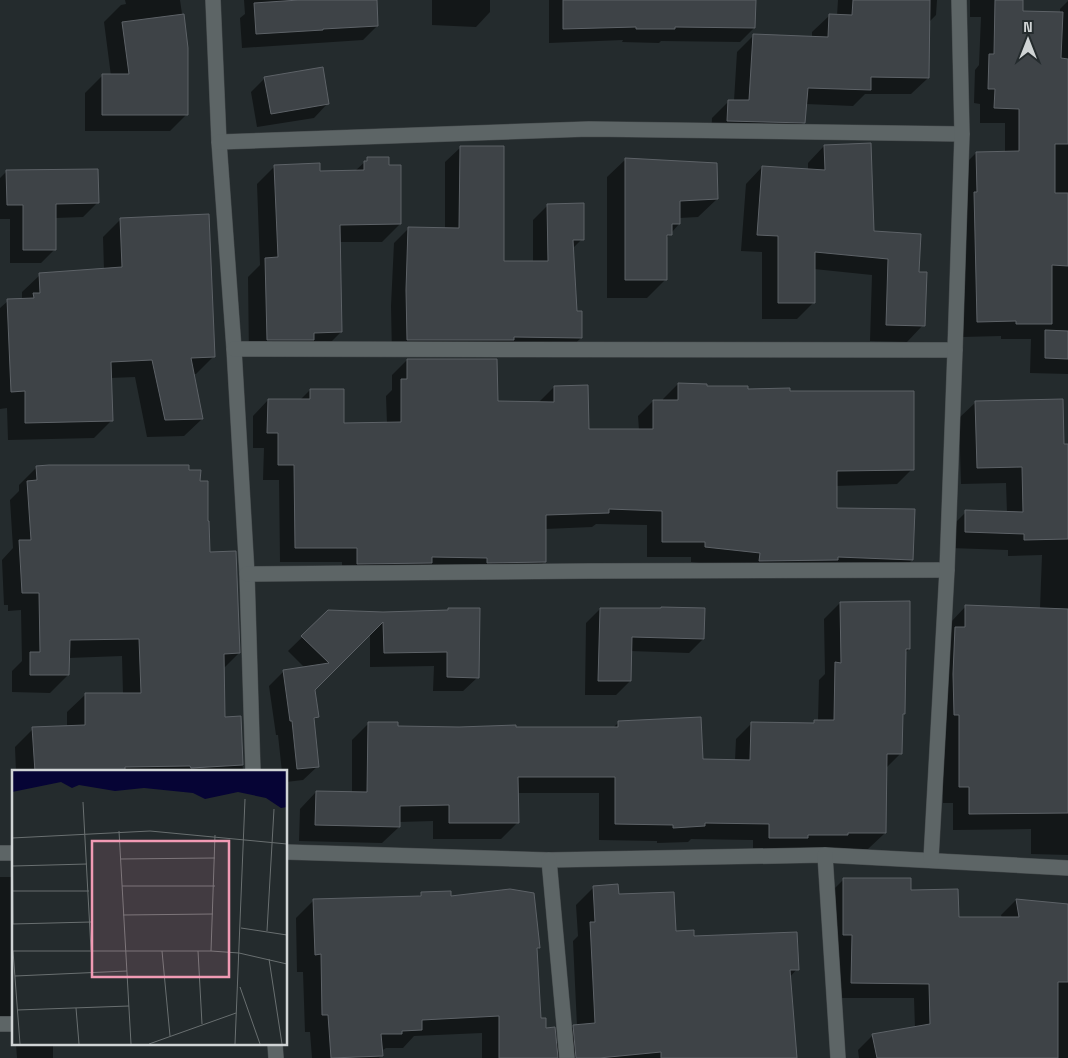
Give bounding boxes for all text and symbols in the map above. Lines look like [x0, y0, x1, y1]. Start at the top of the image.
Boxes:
north arrow [1003, 15, 1053, 65]
text: N [1023, 18, 1033, 36]
inset map [12, 770, 288, 1046]

